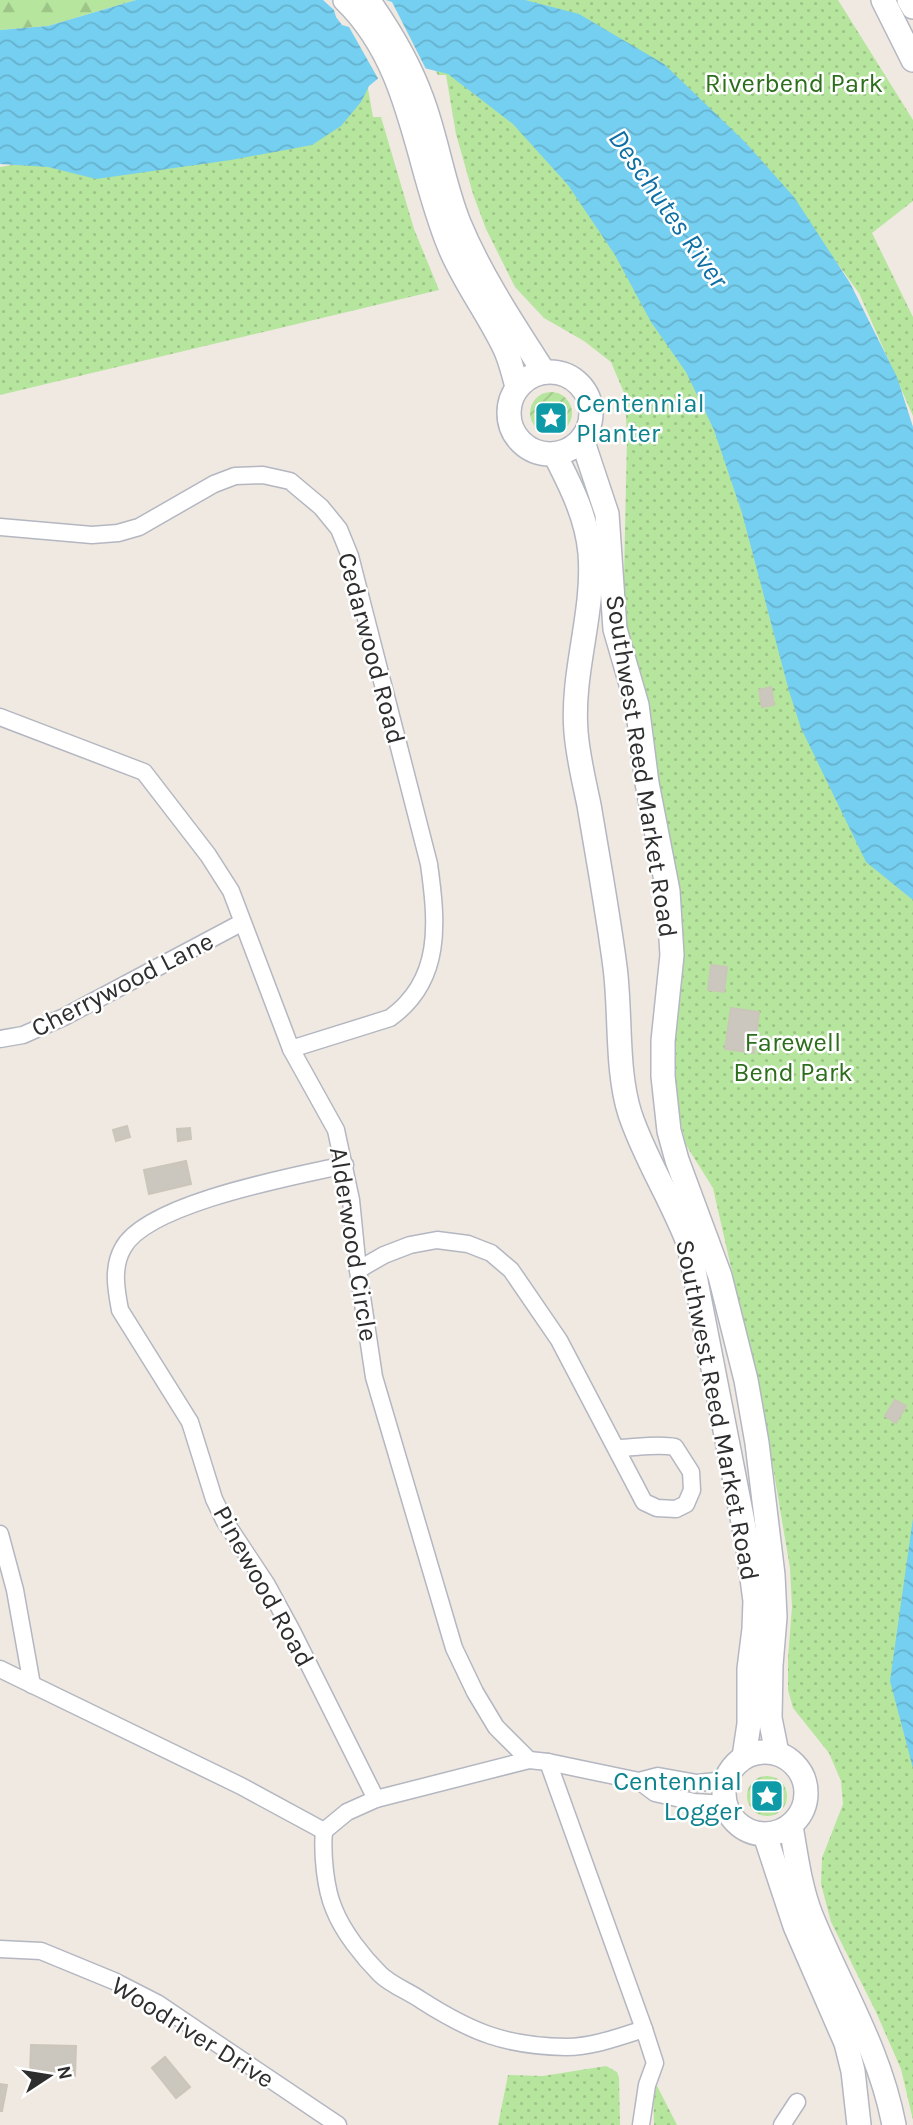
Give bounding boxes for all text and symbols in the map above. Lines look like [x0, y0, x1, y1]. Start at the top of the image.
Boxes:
park label: Riverbend Park [705, 68, 883, 99]
water label: Deschutes River [602, 123, 736, 295]
place label: Centennial Planter [576, 388, 705, 449]
place icon: Centennial Planter [532, 399, 570, 437]
street label: Cedarwood Road [331, 549, 412, 747]
street label: Southwest Reed Market Road [599, 592, 684, 940]
street label: Cherrywood Lane [26, 925, 218, 1044]
park label: Farewell Bend Park [733, 1027, 853, 1088]
street label: Alderwood Circle [323, 1145, 384, 1343]
street label: Southwest Reed Market Road [669, 1237, 766, 1583]
street label: Pinewood Road [206, 1500, 321, 1672]
place label: Centennial Logger [613, 1766, 743, 1827]
place icon: Centennial Logger [748, 1777, 786, 1815]
street label: Woodriver Drive [106, 1970, 280, 2095]
north arrow [14, 2041, 84, 2111]
text: N [52, 2064, 77, 2082]

